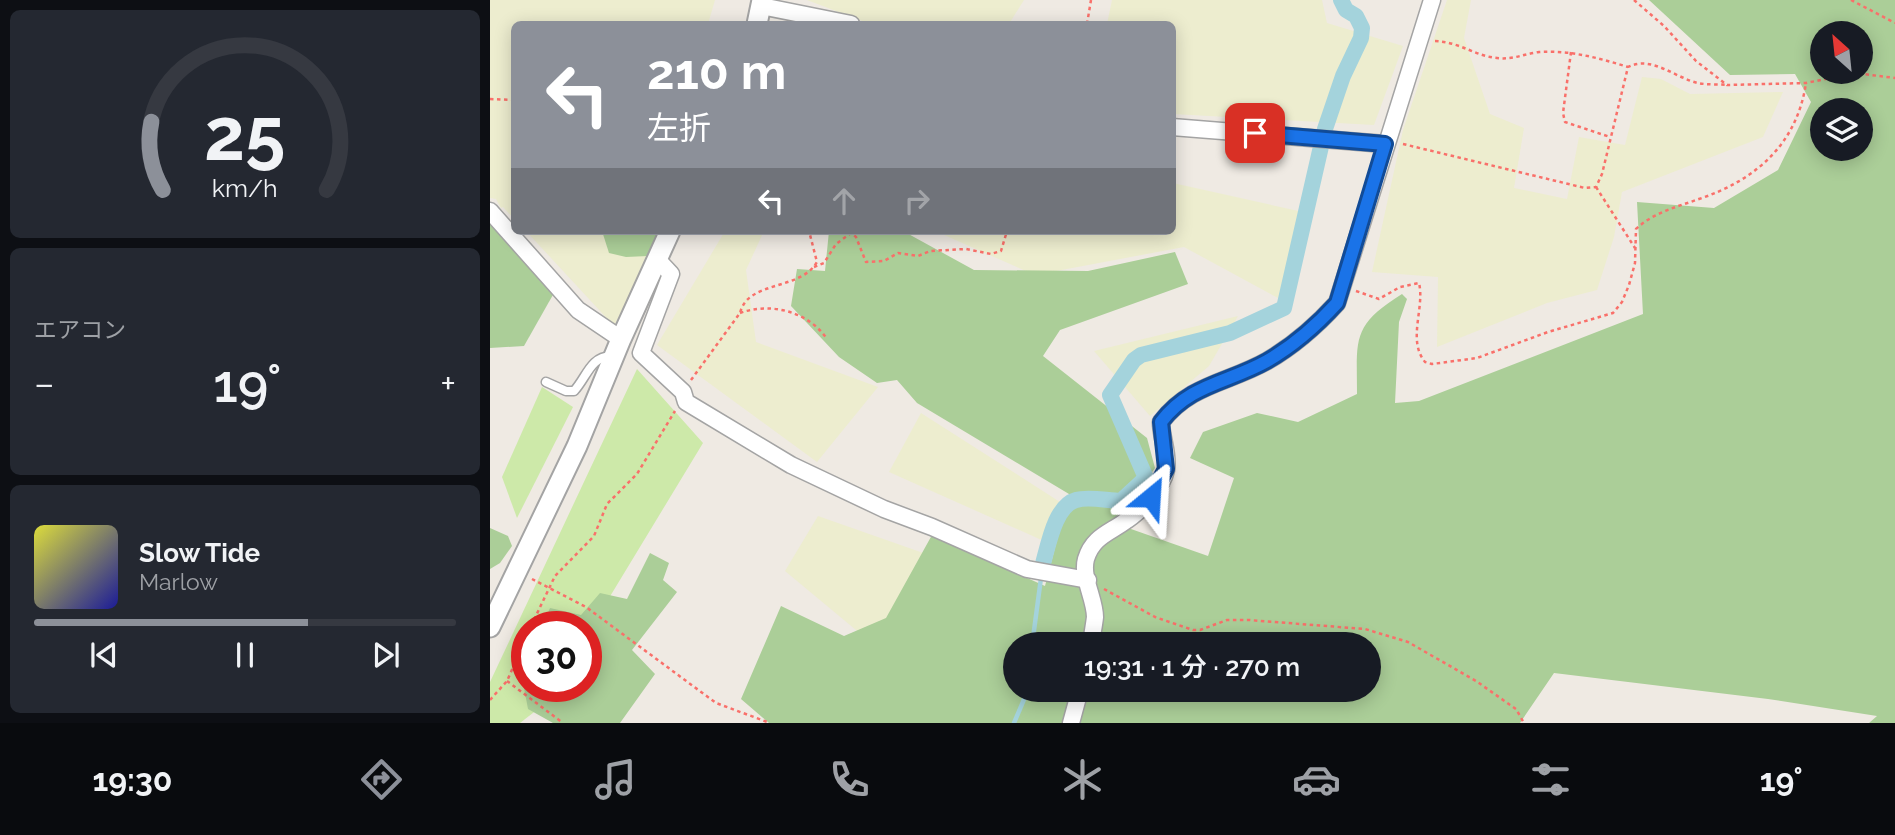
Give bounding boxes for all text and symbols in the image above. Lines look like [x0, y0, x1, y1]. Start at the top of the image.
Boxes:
north arrow [1810, 21, 1872, 84]
map controls [1810, 21, 1873, 161]
text: 210 m [647, 43, 786, 100]
icon: left [532, 49, 623, 140]
text: 25 [204, 92, 286, 177]
button: layers [1810, 98, 1873, 161]
pin [1225, 103, 1285, 163]
text: 左折 [647, 109, 711, 146]
icon: arrive [1236, 114, 1274, 152]
text: km/h [212, 173, 278, 203]
icon: left [752, 182, 790, 220]
icon: ahead [825, 182, 863, 220]
icon: right [898, 182, 936, 220]
text: エアコン [34, 316, 126, 343]
text: 19° [213, 353, 281, 414]
text: − [34, 361, 54, 406]
text: + [440, 361, 456, 406]
position arrow [1114, 460, 1188, 534]
text: Slow Tide [139, 538, 260, 568]
text: Marlow [139, 568, 218, 595]
speed limit sign: 30 [511, 611, 602, 702]
icon: previous [85, 636, 123, 674]
icon: pause [226, 636, 264, 674]
icon: next [367, 636, 405, 674]
text: 19:31 · 1 分 · 270 m [1084, 652, 1300, 682]
icon: directions [357, 755, 406, 804]
icon: music [591, 755, 640, 804]
icon: phone [825, 755, 874, 804]
icon: climate [1058, 755, 1107, 804]
icon: car [1292, 755, 1341, 804]
icon: filters [1526, 755, 1575, 804]
text: 19:30 [92, 761, 172, 798]
text: 19° [1760, 761, 1803, 798]

